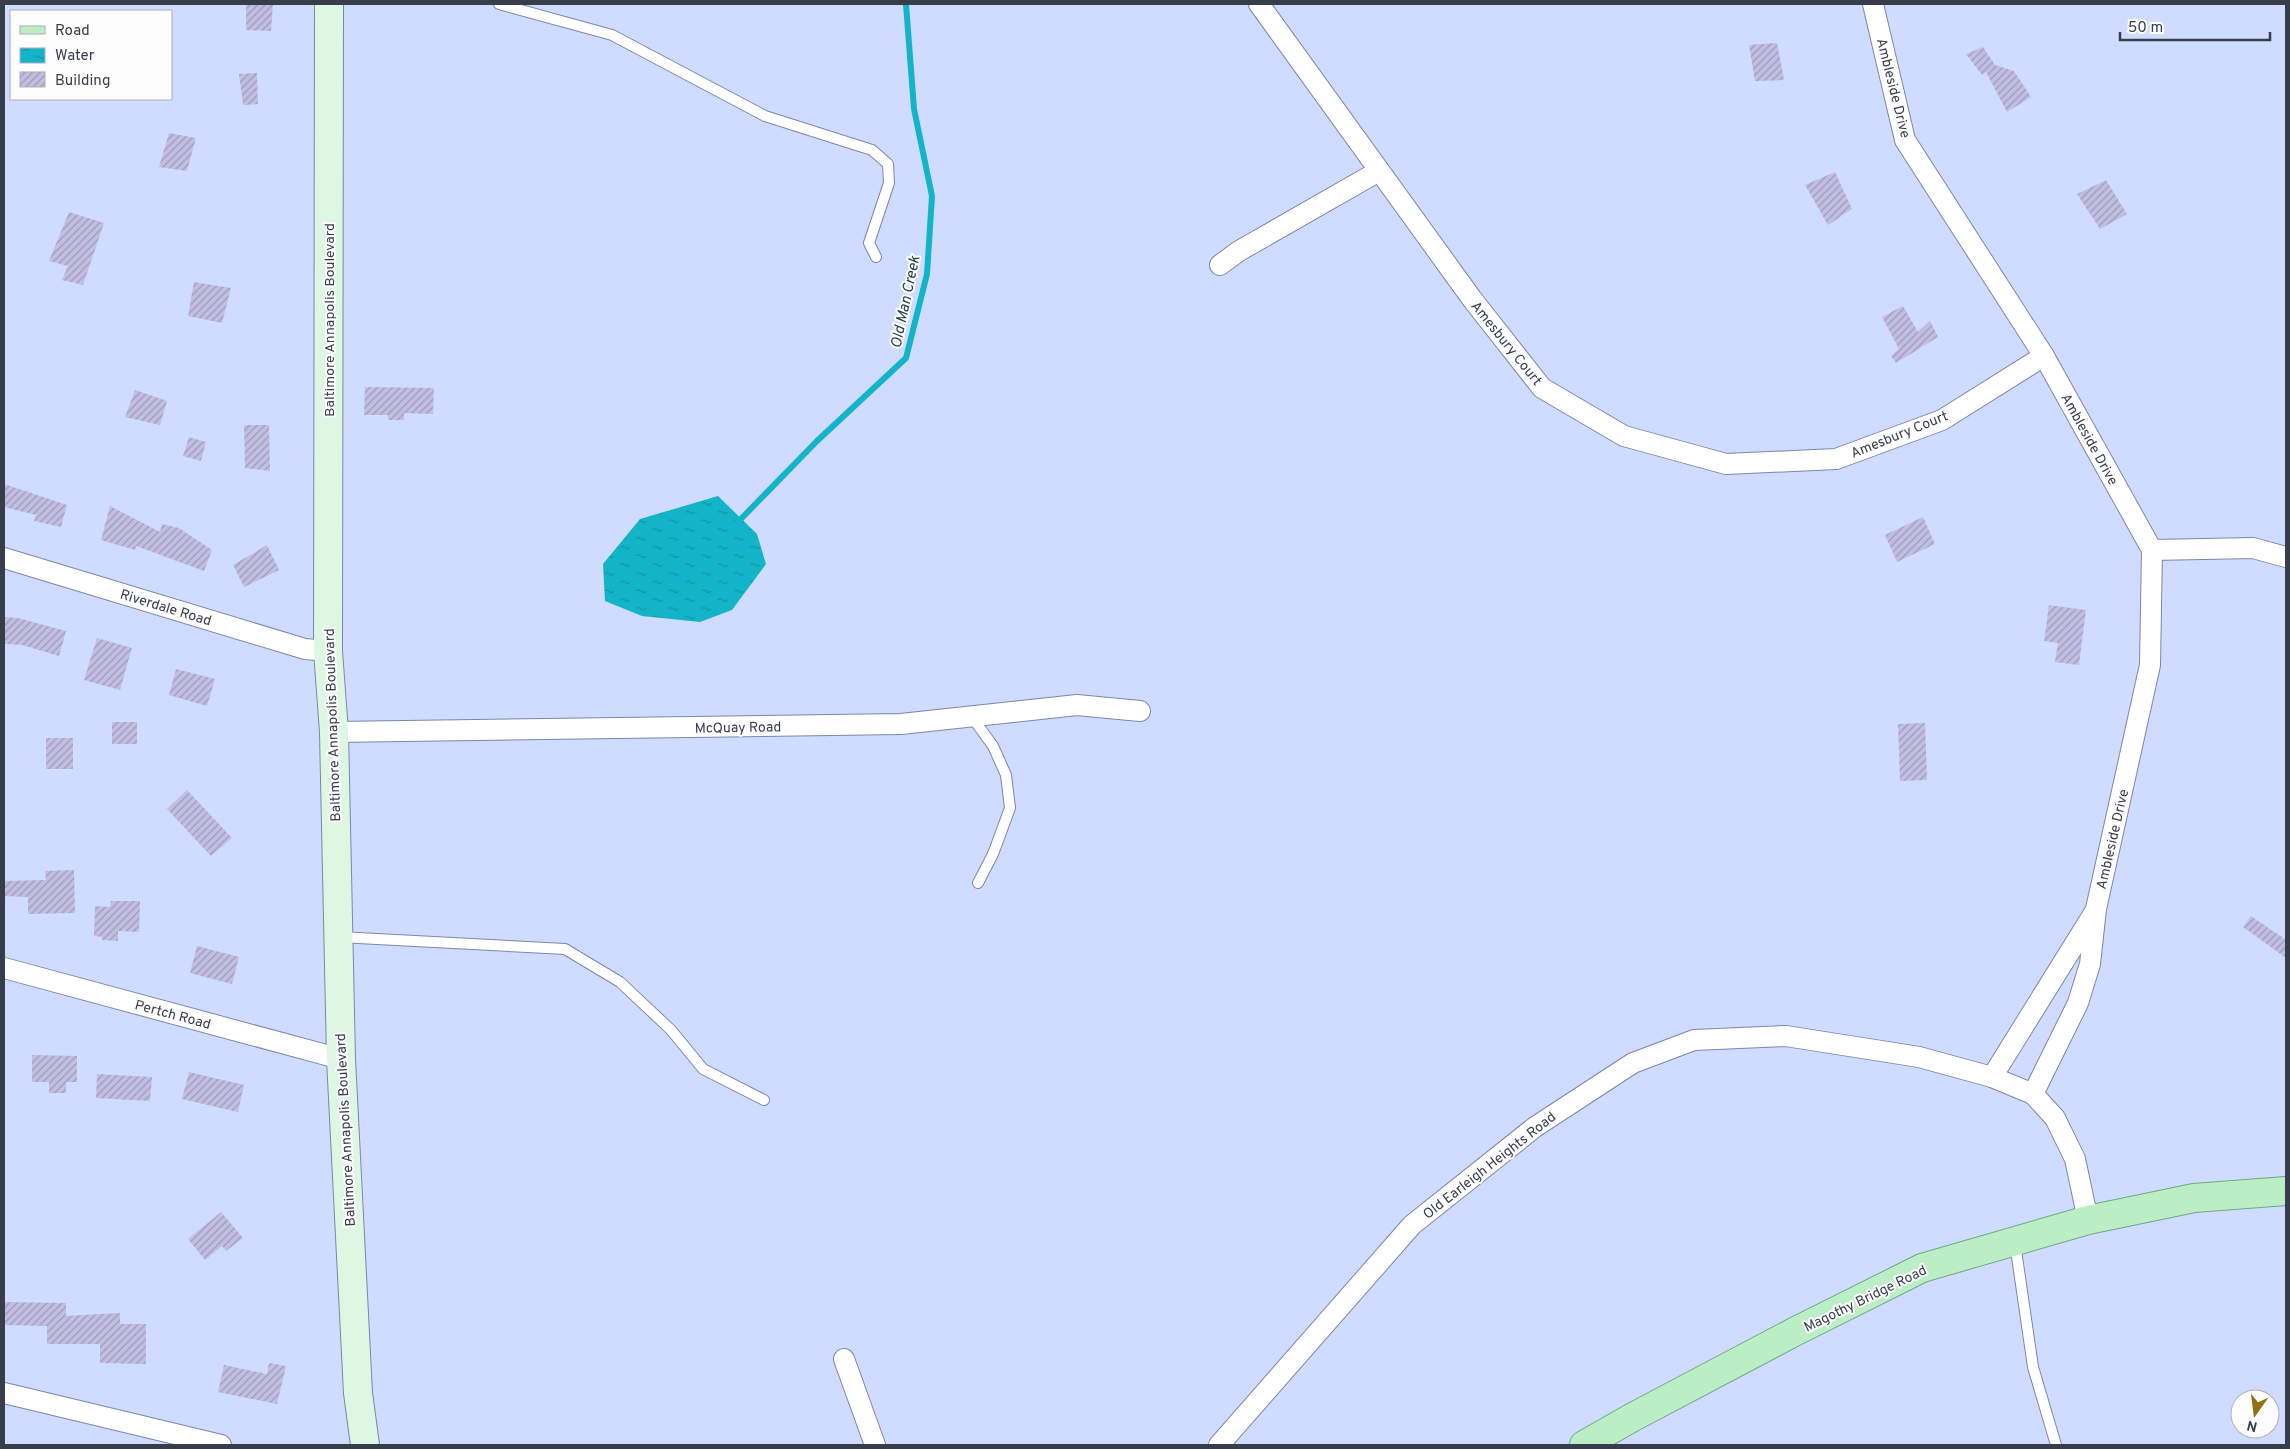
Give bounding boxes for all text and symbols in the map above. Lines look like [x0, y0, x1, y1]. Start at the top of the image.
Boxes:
legend [10, 10, 172, 100]
scale bar [2120, 10, 2270, 42]
text: 50 m [2128, 19, 2163, 38]
text: Road [55, 22, 90, 41]
street label: Ambleside Drive [1872, 37, 1913, 140]
text: Water [55, 47, 95, 66]
text: Building [55, 72, 110, 91]
street label: Baltimore Annapolis Boulevard [322, 223, 339, 417]
water label: Old Man Creek [887, 254, 926, 350]
street label: Amesbury Court [1467, 298, 1545, 390]
street label: Ambleside Drive [2056, 391, 2121, 489]
street label: Amesbury Court [1848, 408, 1951, 463]
street label: Riverdale Road [118, 586, 213, 630]
street label: Baltimore Annapolis Boulevard [322, 628, 345, 822]
street label: McQuay Road [695, 719, 782, 738]
street label: Ambleside Drive [2094, 788, 2133, 891]
street label: Pertch Road [133, 997, 212, 1034]
street label: Baltimore Annapolis Boulevard [333, 1033, 360, 1227]
street label: Old Earleigh Heights Road [1420, 1109, 1560, 1223]
street label: Magothy Bridge Road [1801, 1262, 1930, 1336]
north arrow [2230, 1389, 2280, 1439]
text: N [2245, 1416, 2259, 1435]

